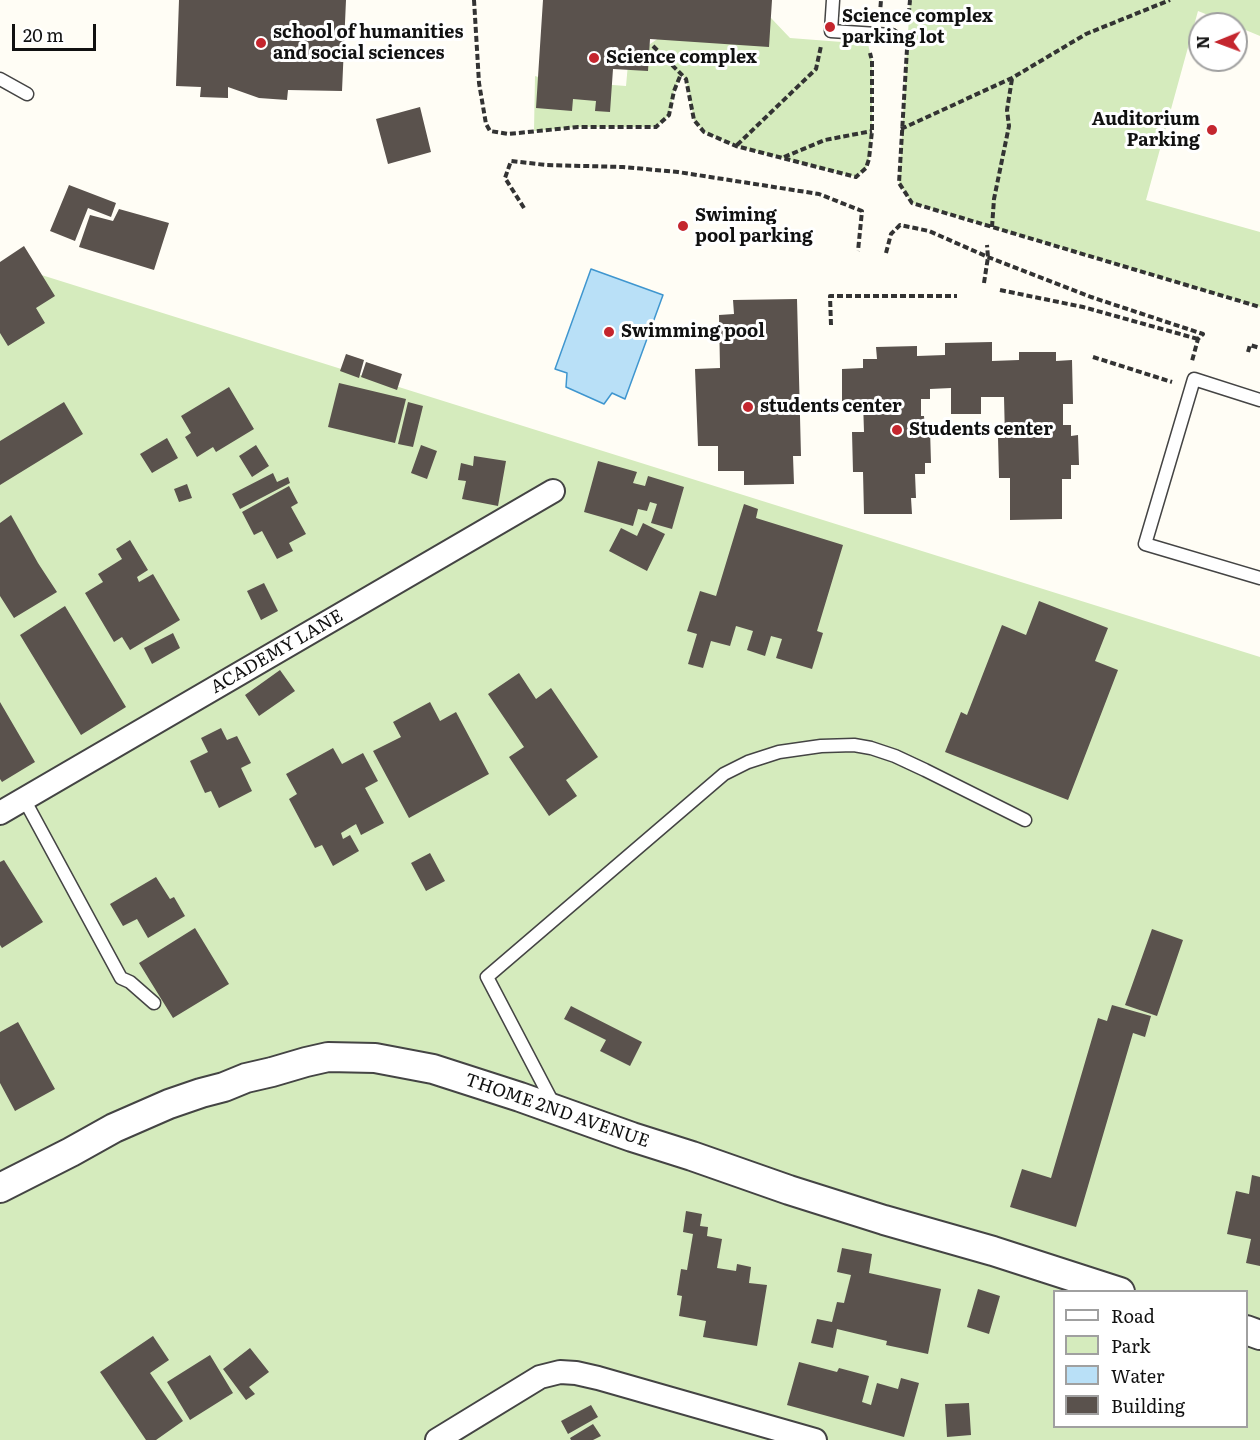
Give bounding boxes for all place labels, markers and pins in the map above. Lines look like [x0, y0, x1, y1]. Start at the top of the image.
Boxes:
place label: Science complex parking lot [842, 6, 993, 48]
marker: Science complex parking lot [823, 20, 837, 34]
place label: school of humanities and social sciences [273, 22, 463, 64]
marker: school of humanities and social sciences [254, 36, 268, 50]
place label: Science complex [606, 47, 757, 69]
marker: Science complex [587, 51, 601, 65]
place label: Auditorium Parking [1092, 109, 1200, 152]
marker: Auditorium Parking [1205, 123, 1219, 137]
place label: Swiming pool parking [695, 205, 813, 248]
marker: Swiming pool parking [676, 219, 690, 233]
place label: Swimming pool [621, 321, 765, 343]
marker: Swimming pool [602, 325, 616, 339]
place label: students center [760, 396, 902, 418]
marker: students center [741, 400, 755, 414]
place label: Students center [909, 419, 1053, 441]
marker: Students center [890, 423, 904, 437]

